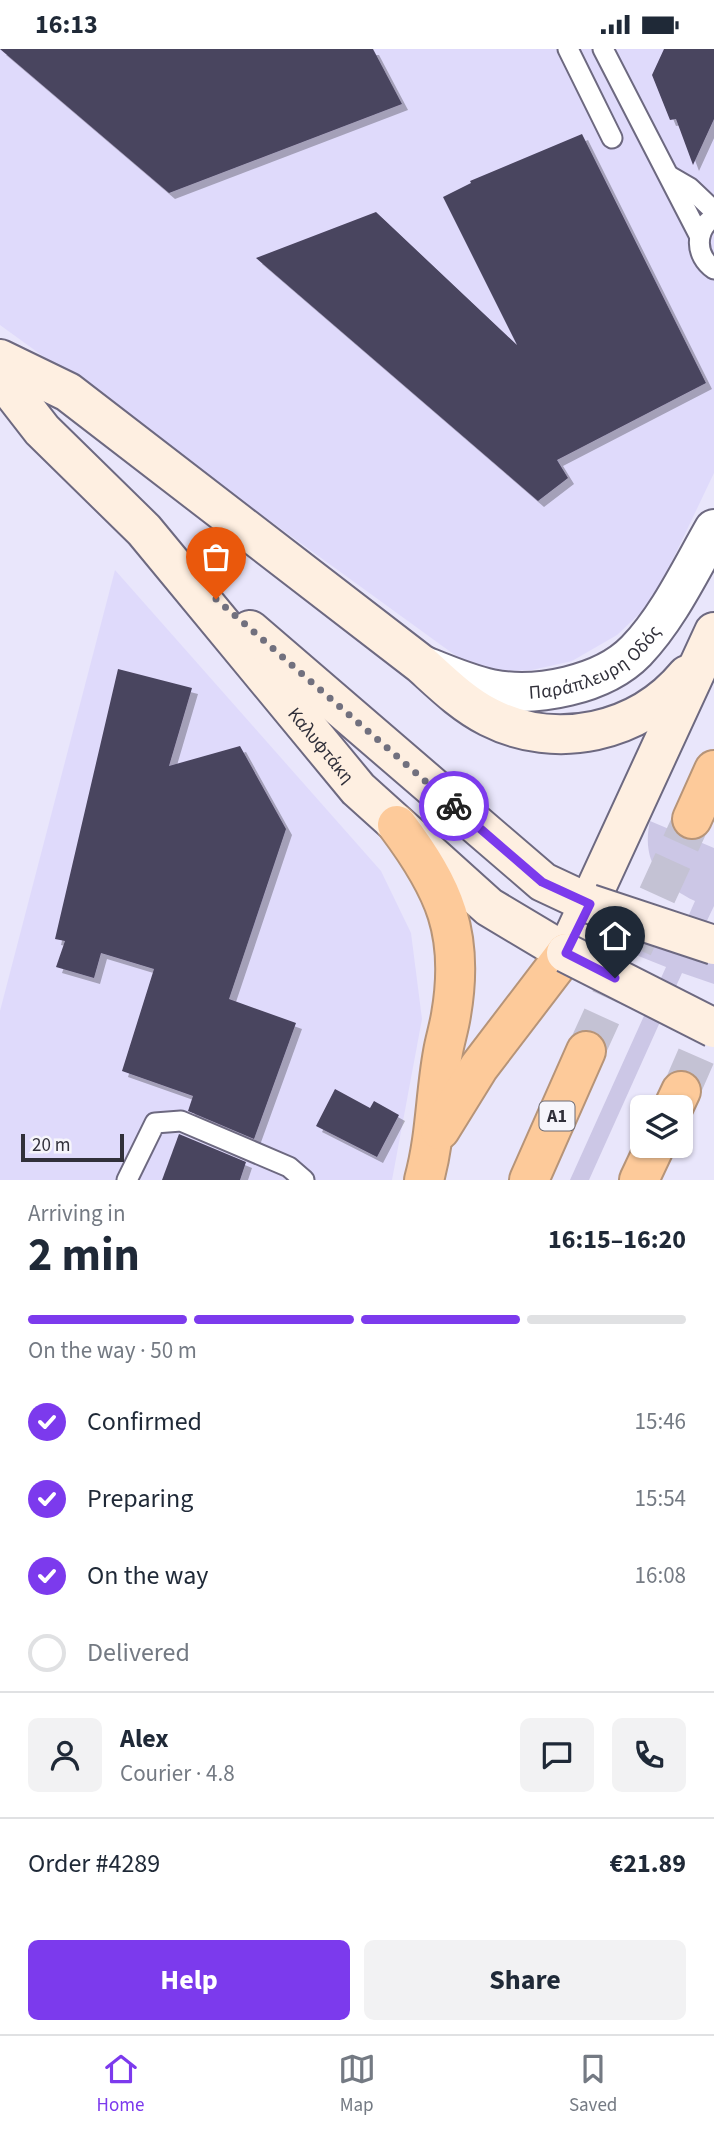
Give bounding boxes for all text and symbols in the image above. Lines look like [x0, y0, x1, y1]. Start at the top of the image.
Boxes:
text: 16:13 [35, 6, 98, 43]
pin [186, 527, 246, 599]
icon: bag [197, 538, 235, 576]
street label: Παράπλευρη Οδός [528, 620, 668, 707]
street label: Καλυφτάκη [281, 702, 360, 790]
courier [419, 771, 489, 841]
icon: bike [435, 787, 473, 825]
pin [585, 906, 645, 978]
icon: home [596, 917, 634, 955]
map controls [630, 1095, 693, 1158]
button: layers [630, 1095, 693, 1158]
road number: Α1 [540, 1101, 574, 1131]
scale bar [21, 1131, 124, 1163]
text: 20 m [32, 1132, 70, 1159]
text: Arriving in [28, 1197, 126, 1230]
text: 16:15–16:20 [548, 1221, 686, 1258]
text: 2 min [28, 1223, 140, 1288]
text: On the way · 50 m [28, 1334, 197, 1367]
icon: check [28, 1403, 66, 1441]
text: Confirmed [87, 1403, 202, 1440]
text: 15:46 [635, 1405, 686, 1438]
icon: check [28, 1480, 66, 1518]
text: Preparing [87, 1480, 193, 1517]
text: 15:54 [635, 1482, 686, 1515]
icon: check [28, 1557, 66, 1595]
text: On the way [87, 1557, 208, 1594]
text: 16:08 [635, 1559, 686, 1592]
text: Delivered [87, 1634, 190, 1671]
button: person [28, 1718, 102, 1792]
button: chat [520, 1718, 594, 1792]
button: phone [612, 1718, 686, 1792]
text: Alex [120, 1720, 169, 1757]
text: Courier · 4.8 [120, 1757, 235, 1790]
text: Order #4289 [28, 1845, 160, 1882]
text: €21.89 [610, 1845, 686, 1882]
button: Help [28, 1940, 350, 2020]
button: Share [364, 1940, 686, 2020]
tab: Home [97, 2050, 144, 2119]
tab: Map [338, 2050, 376, 2119]
tab: Saved [569, 2050, 617, 2119]

